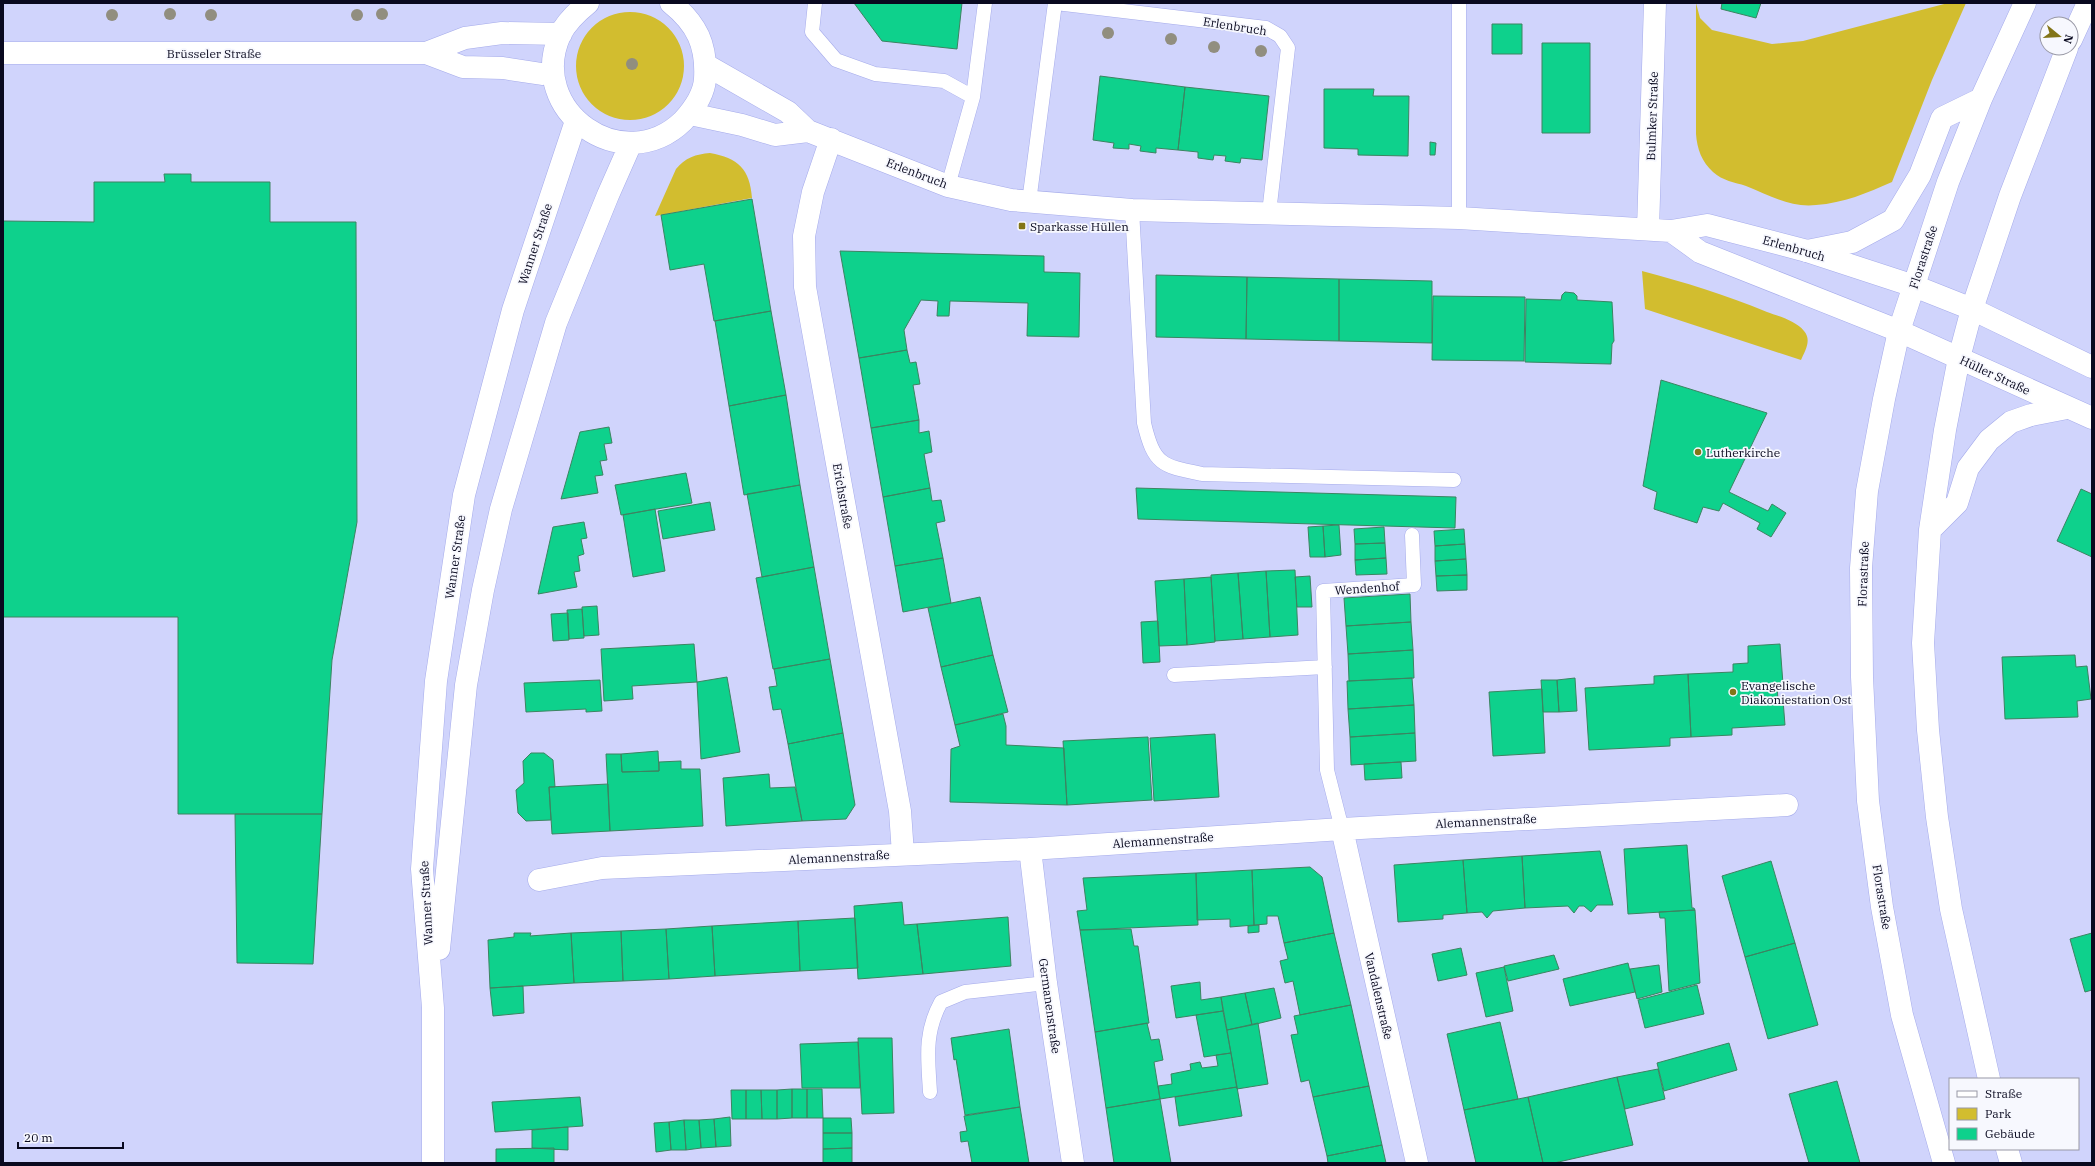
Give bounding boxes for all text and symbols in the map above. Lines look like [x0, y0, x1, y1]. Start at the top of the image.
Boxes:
street label: Erlenbruch [1202, 14, 1269, 39]
north arrow [2039, 16, 2079, 56]
text: N [2060, 33, 2077, 46]
street label: Brüsseler Straße [167, 46, 261, 61]
street label: Bulmker Straße [1643, 71, 1661, 161]
street label: Erlenbruch [884, 154, 950, 192]
street label: Wanner Straße [515, 201, 555, 287]
place label: Sparkasse Hüllen [1030, 219, 1129, 234]
marker: Sparkasse Hüllen [1017, 221, 1027, 231]
street label: Florastraße [1906, 223, 1940, 291]
street label: Erlenbruch [1761, 232, 1828, 264]
street label: Hüller Straße [1957, 352, 2033, 398]
place label: Lutherkirche [1706, 445, 1780, 460]
marker: Lutherkirche [1693, 447, 1703, 457]
street label: Erichstraße [830, 462, 856, 530]
street label: Wanner Straße [442, 514, 468, 600]
street label: Florastraße [1854, 541, 1872, 607]
street label: Wendenhof [1334, 578, 1401, 598]
place label: Evangelische Diakoniestation Ost [1741, 678, 1852, 707]
marker: Evangelische Diakoniestation Ost [1728, 687, 1738, 697]
street label: Alemannenstraße [1435, 811, 1537, 831]
street label: Alemannenstraße [1112, 829, 1214, 851]
street label: Alemannenstraße [788, 847, 890, 867]
street label: Wanner Straße [416, 860, 436, 946]
street label: Florastraße [1869, 863, 1895, 931]
street label: Vandalenstraße [1362, 951, 1396, 1041]
street label: Germanenstraße [1036, 957, 1064, 1055]
legend [1949, 1078, 2079, 1150]
text: Straße [1985, 1086, 2022, 1101]
text: Park [1985, 1106, 2011, 1121]
scale bar [18, 1124, 123, 1150]
text: Gebäude [1985, 1126, 2035, 1141]
text: 20 m [24, 1130, 53, 1145]

